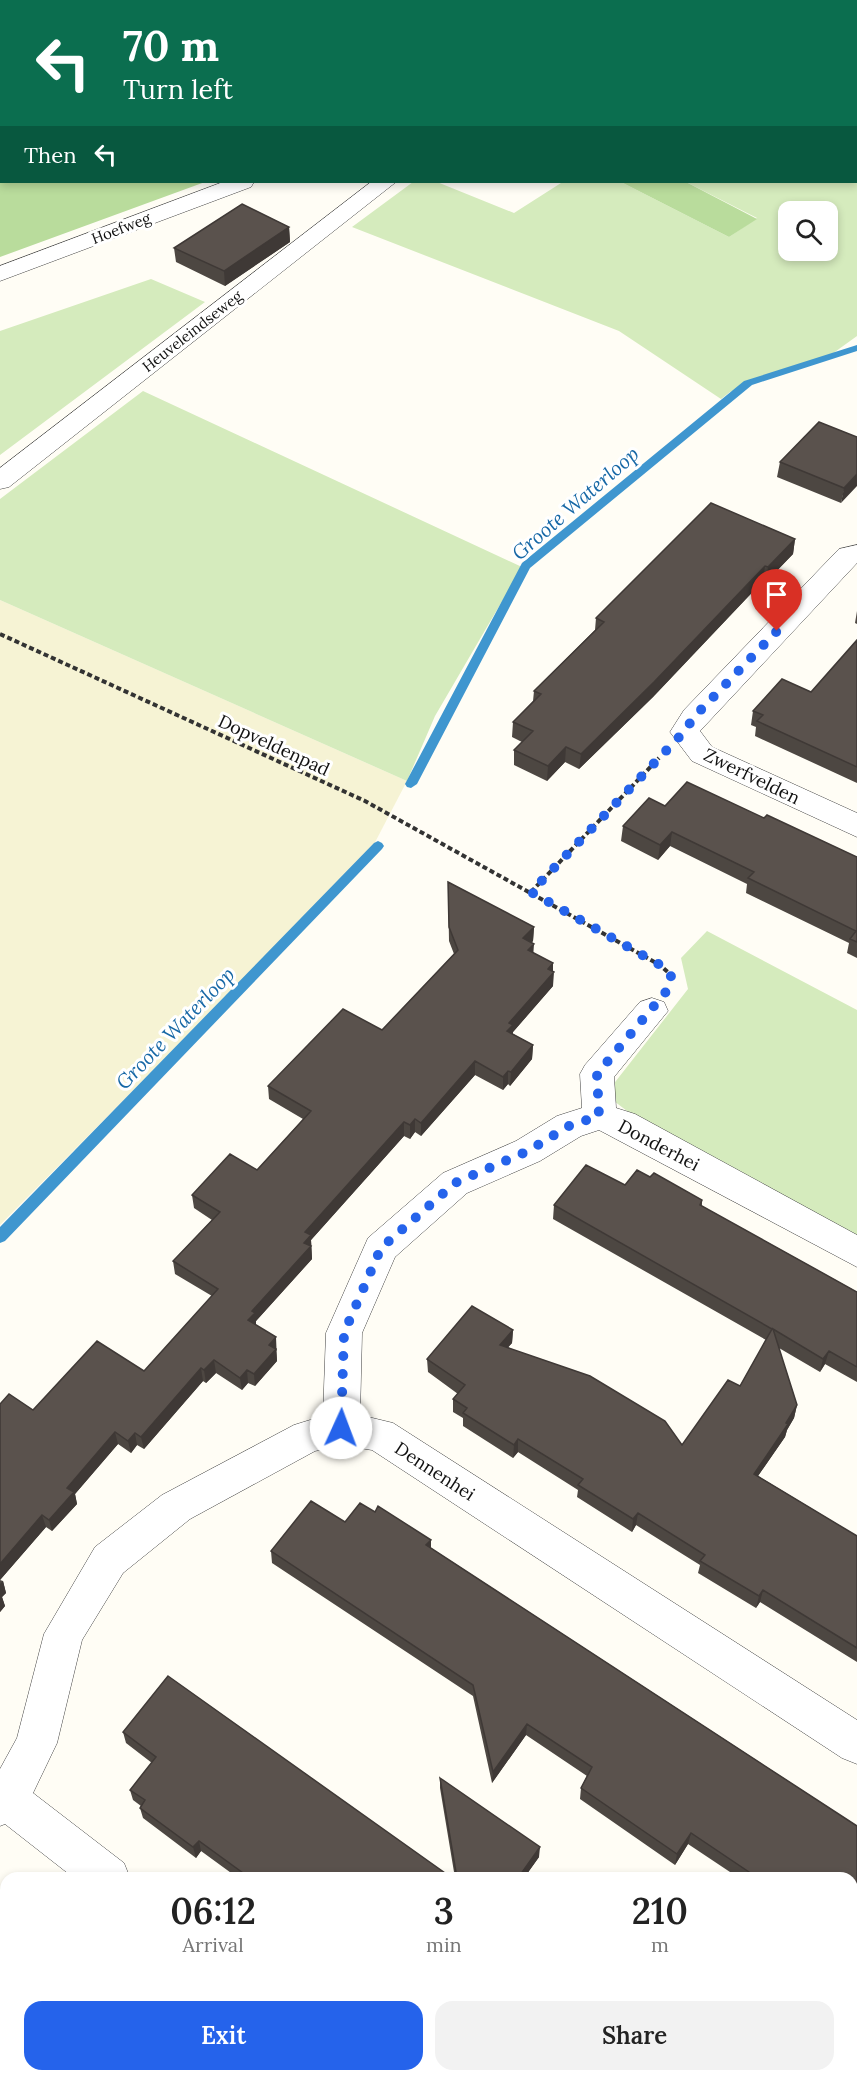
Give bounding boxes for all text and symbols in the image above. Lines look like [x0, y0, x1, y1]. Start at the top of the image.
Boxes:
text: 70 m [123, 19, 219, 73]
icon: left [24, 24, 102, 102]
text: Turn left [123, 72, 233, 106]
icon: left [89, 138, 122, 171]
text: Then [24, 141, 77, 169]
map controls [778, 201, 838, 261]
button: search [778, 201, 838, 261]
street label: Hoefweg [89, 208, 154, 248]
street label: Heuveleindseweg [138, 286, 246, 376]
water label: Groote Waterloop [506, 441, 644, 565]
pin [751, 569, 802, 631]
icon: arrive [760, 578, 793, 611]
street label: Dopveldenpad [215, 709, 334, 781]
street label: Zwerfvelden [700, 743, 804, 809]
water label: Groote Waterloop [110, 962, 240, 1094]
street label: Donderhei [614, 1114, 704, 1176]
position arrow [309, 1396, 373, 1460]
street label: Dennenhei [390, 1436, 480, 1506]
text: 06:12 [170, 1888, 256, 1934]
text: 3 [434, 1888, 454, 1934]
text: 210 [632, 1888, 688, 1934]
text: Arrival [182, 1932, 244, 1957]
text: min [426, 1932, 462, 1957]
text: m [651, 1932, 669, 1957]
button: Exit [24, 2001, 423, 2070]
button: Share [435, 2001, 834, 2070]

